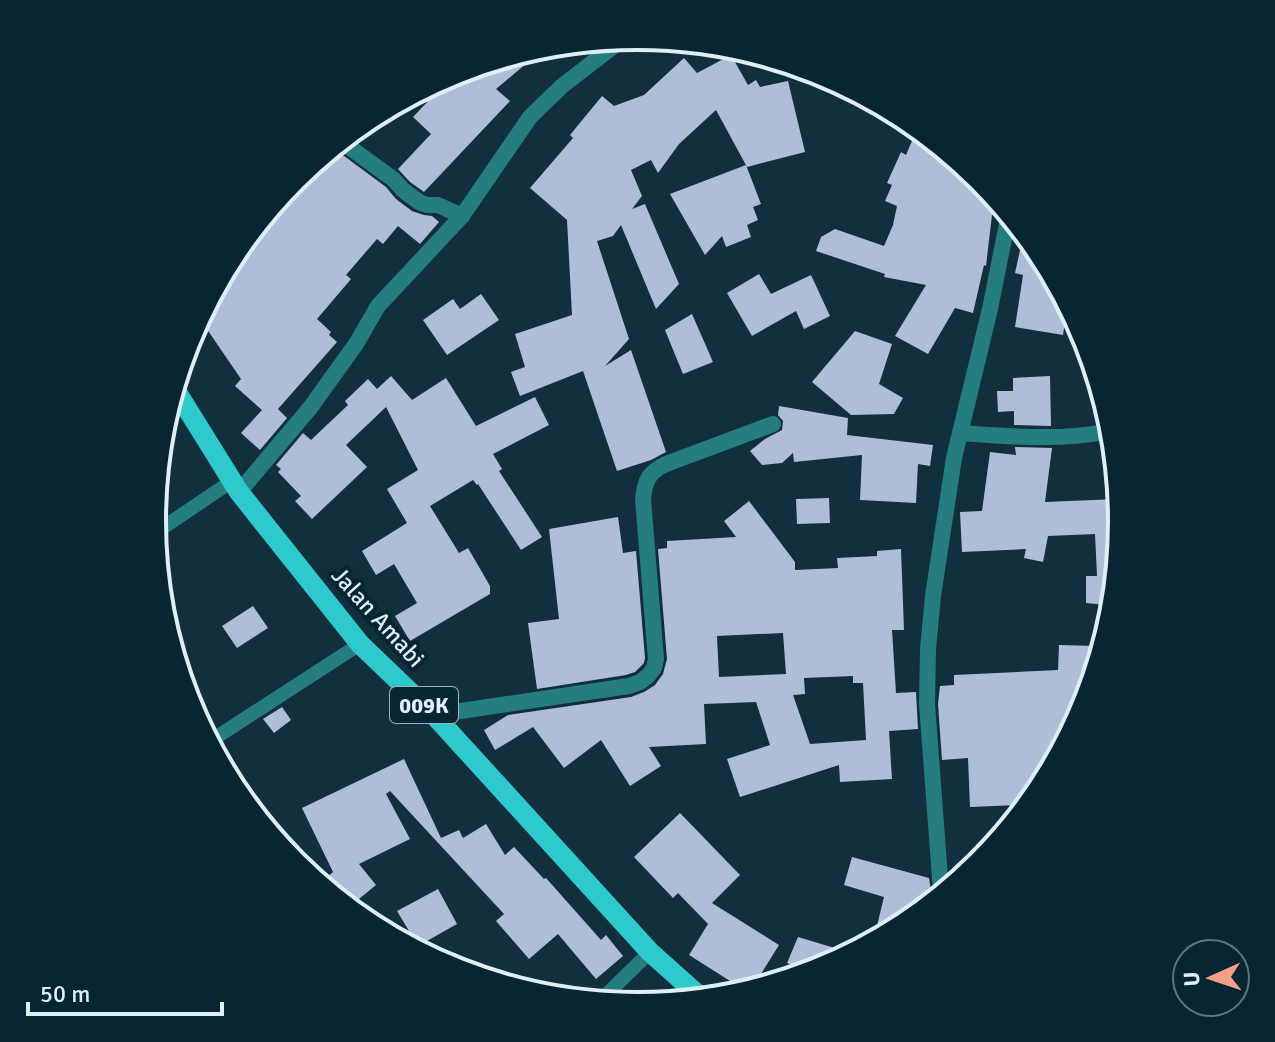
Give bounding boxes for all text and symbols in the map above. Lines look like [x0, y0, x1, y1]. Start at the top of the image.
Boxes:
street label: Jalan Amabi [325, 560, 431, 674]
road number: 009K [390, 687, 458, 723]
north arrow [1171, 938, 1251, 1018]
scale bar [28, 966, 222, 1016]
text: U [1178, 971, 1205, 987]
text: 50 m [40, 979, 90, 1009]

